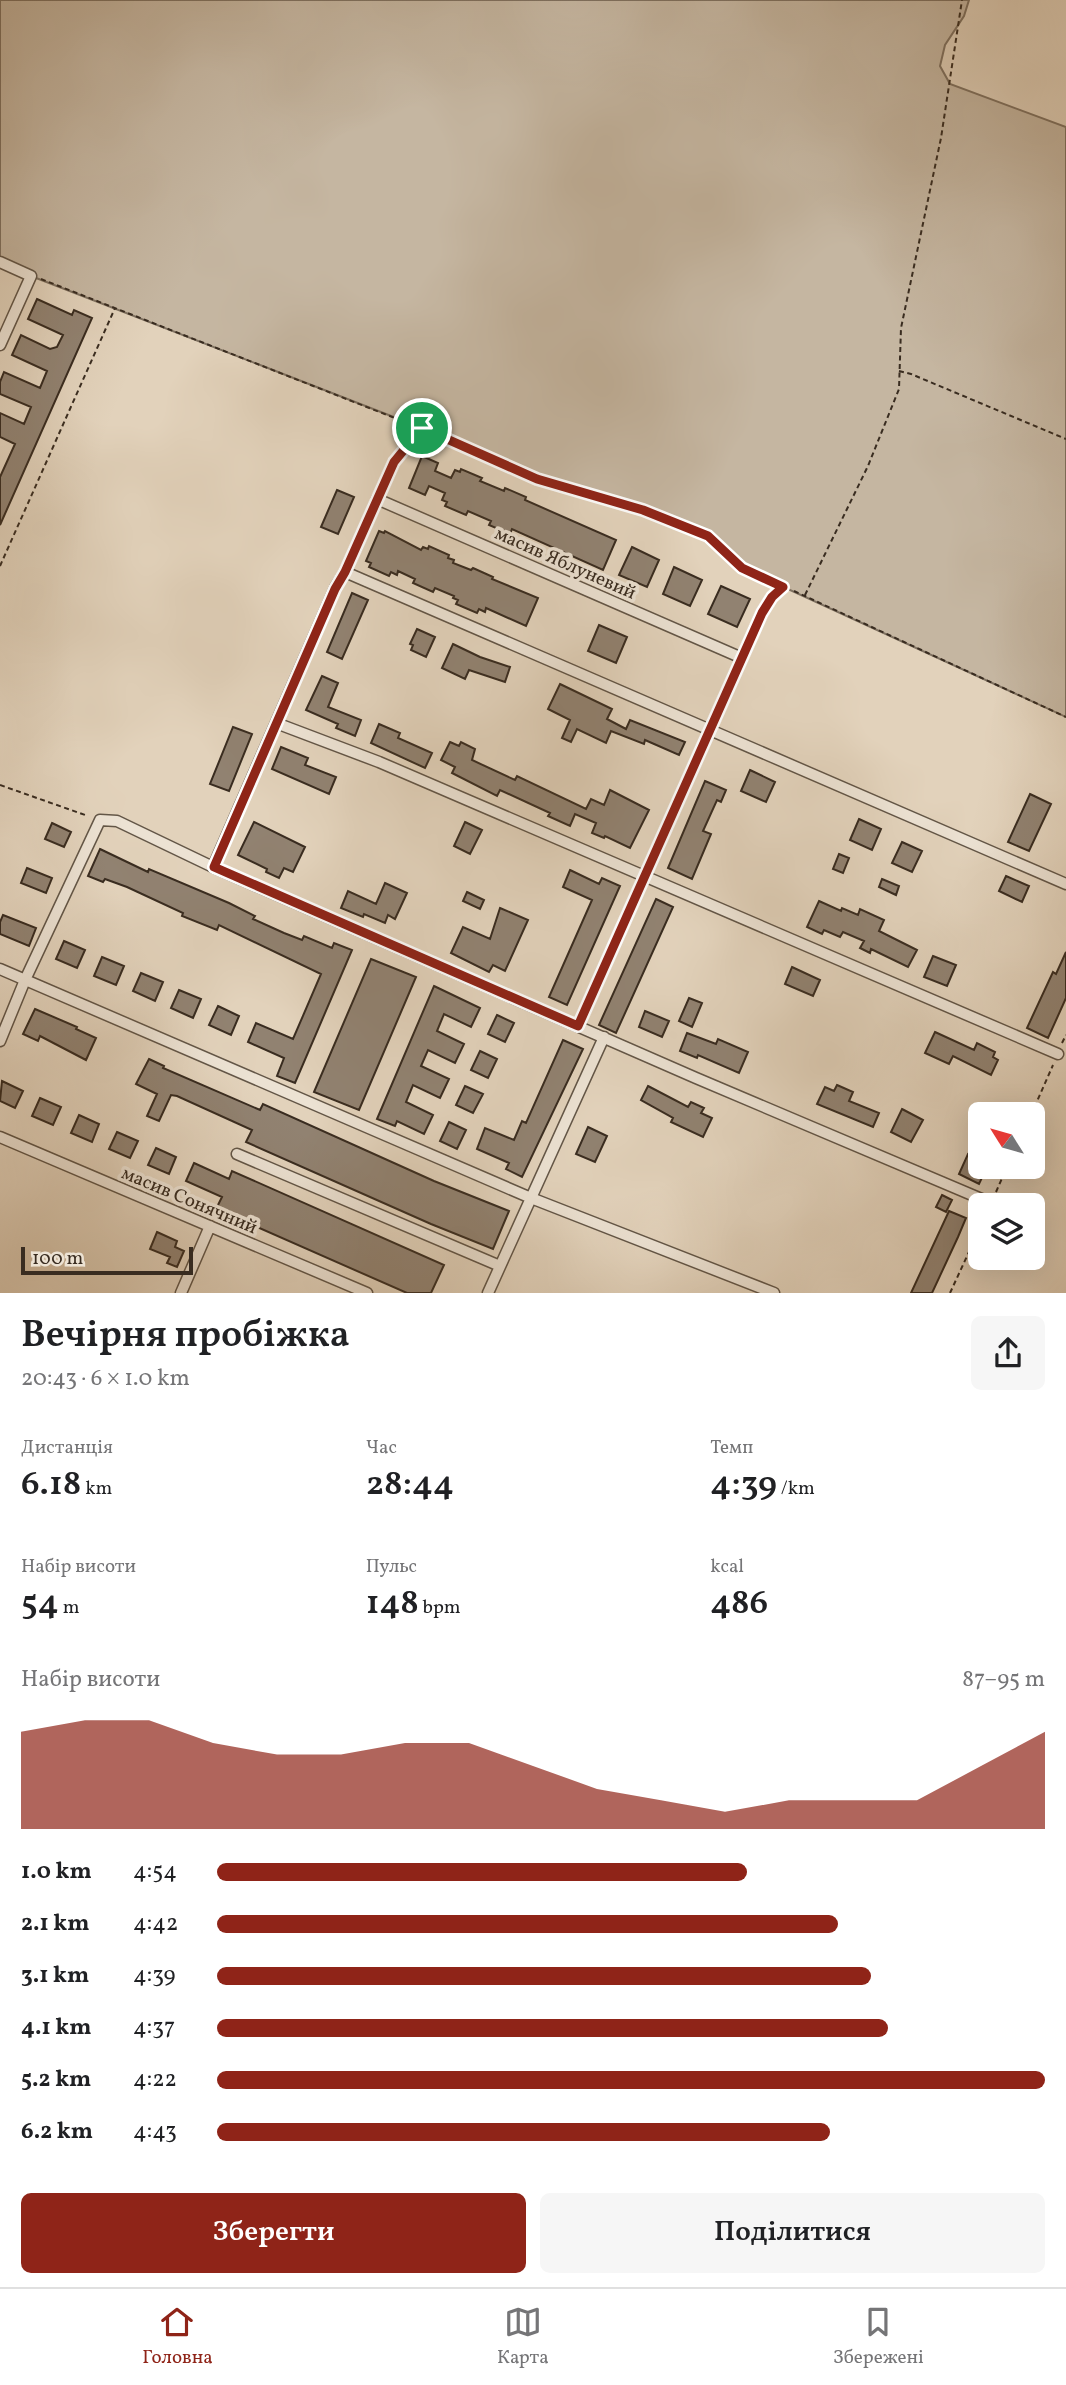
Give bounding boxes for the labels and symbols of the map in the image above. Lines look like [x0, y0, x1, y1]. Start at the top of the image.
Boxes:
pin [392, 398, 452, 458]
street label: масив Яблуневий [490, 521, 640, 607]
north arrow [968, 1102, 1045, 1180]
street label: масив Сонячний [117, 1161, 261, 1241]
scale bar [21, 1244, 192, 1276]

